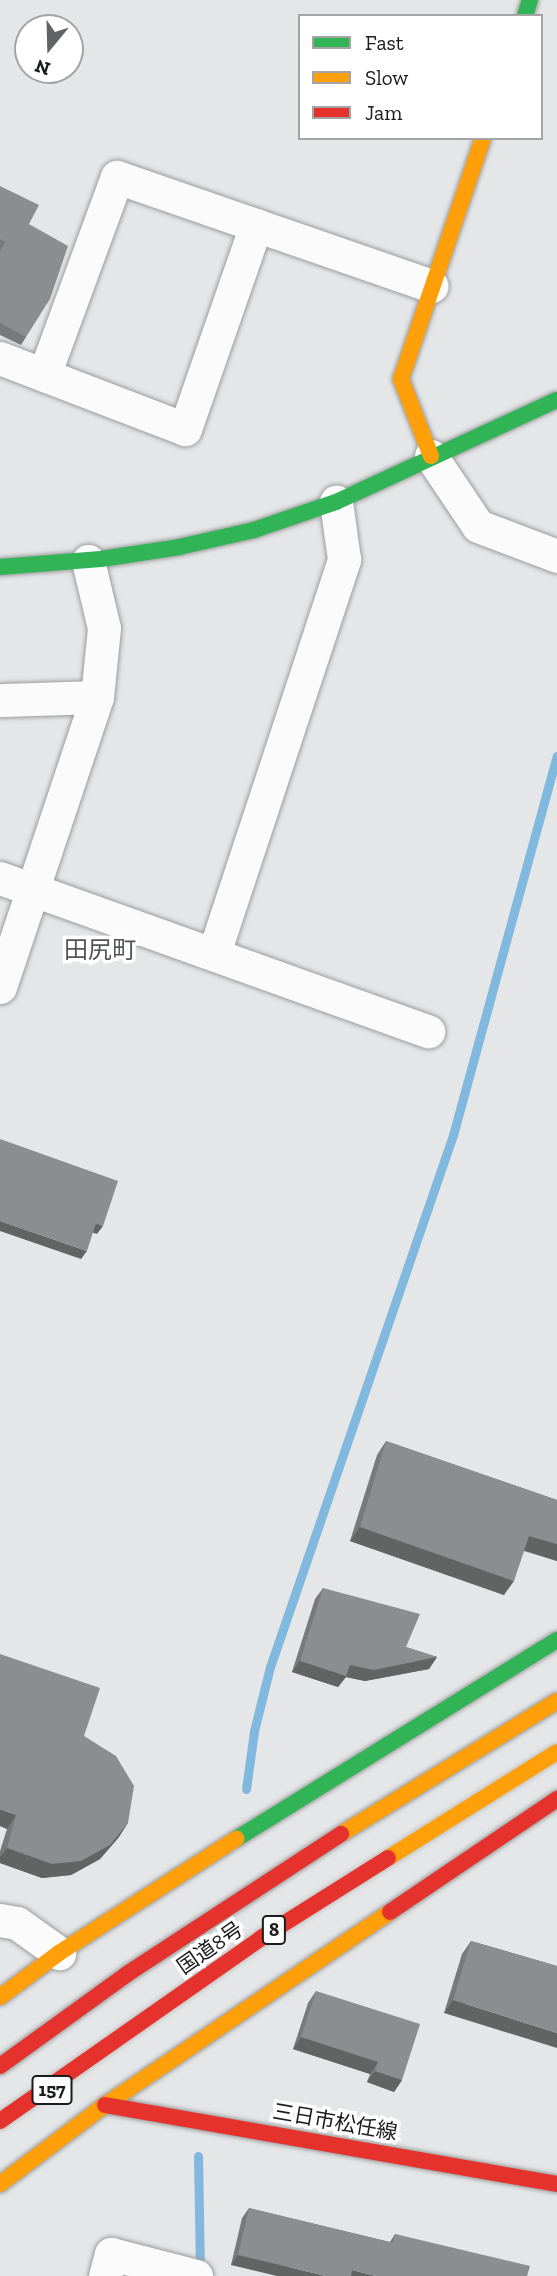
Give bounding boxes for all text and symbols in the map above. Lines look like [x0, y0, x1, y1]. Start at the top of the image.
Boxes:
north arrow [14, 14, 84, 84]
legend [298, 14, 543, 140]
text: Fast [365, 30, 404, 55]
text: N [32, 54, 53, 81]
text: Slow [365, 65, 408, 90]
text: Jam [365, 100, 402, 125]
district label: 田尻町 [64, 936, 136, 964]
road number: 8 [262, 1914, 286, 1946]
street label: 国道8号 [172, 1916, 248, 1980]
road number: 157 [31, 2074, 73, 2106]
street label: 三日市松任線 [271, 2099, 399, 2145]

